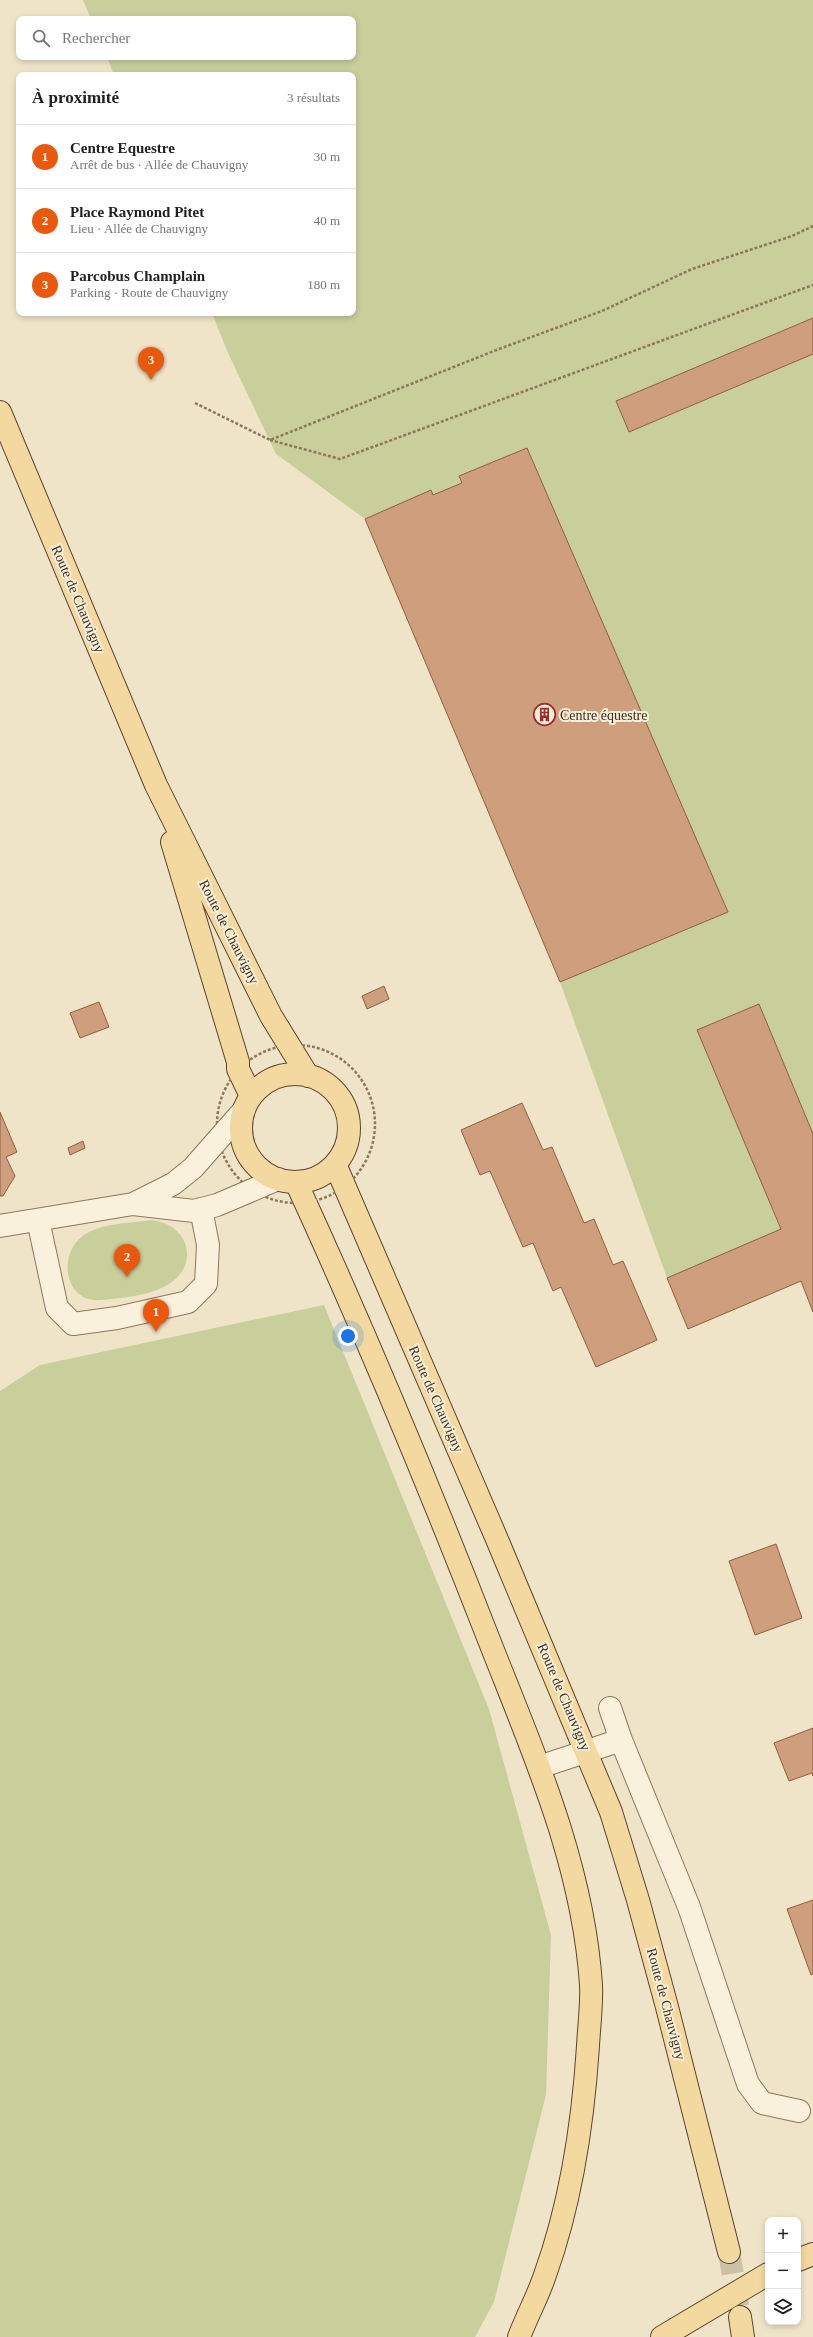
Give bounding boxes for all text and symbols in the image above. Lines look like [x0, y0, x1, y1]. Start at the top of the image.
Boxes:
search box [16, 16, 356, 60]
icon: search [30, 27, 52, 49]
text: Rechercher [62, 30, 130, 46]
text: À proximité [32, 88, 119, 107]
text: 3 résultats [287, 90, 340, 105]
text: Centre Equestre [70, 140, 175, 156]
text: 1 [42, 149, 48, 164]
text: 30 m [314, 149, 340, 164]
text: Arrêt de bus · Allée de Chauvigny [70, 157, 248, 172]
text: Place Raymond Pitet [70, 204, 204, 220]
text: 2 [42, 213, 48, 228]
text: 40 m [314, 213, 340, 228]
text: Lieu · Allée de Chauvigny [70, 221, 208, 236]
text: Parcobus Champlain [70, 268, 205, 284]
text: 3 [42, 277, 48, 292]
text: 180 m [307, 277, 340, 292]
text: Parking · Route de Chauvigny [70, 285, 228, 300]
pin: 3 [138, 347, 164, 380]
street label: Route de Chauvigny [49, 543, 107, 655]
building icon: Centre équestre [532, 702, 558, 728]
place label: Centre équestre [560, 708, 647, 723]
street label: Route de Chauvigny [196, 877, 262, 987]
pin: 2 [114, 1244, 140, 1277]
pin: 1 [143, 1299, 169, 1332]
your location [338, 1326, 358, 1346]
street label: Route de Chauvigny [406, 1343, 466, 1455]
street label: Route de Chauvigny [535, 1641, 593, 1753]
street label: Route de Chauvigny [644, 1946, 688, 2062]
map controls [765, 2217, 801, 2325]
button: + [765, 2217, 801, 2253]
button: − [765, 2253, 801, 2289]
button: layers [765, 2289, 801, 2325]

